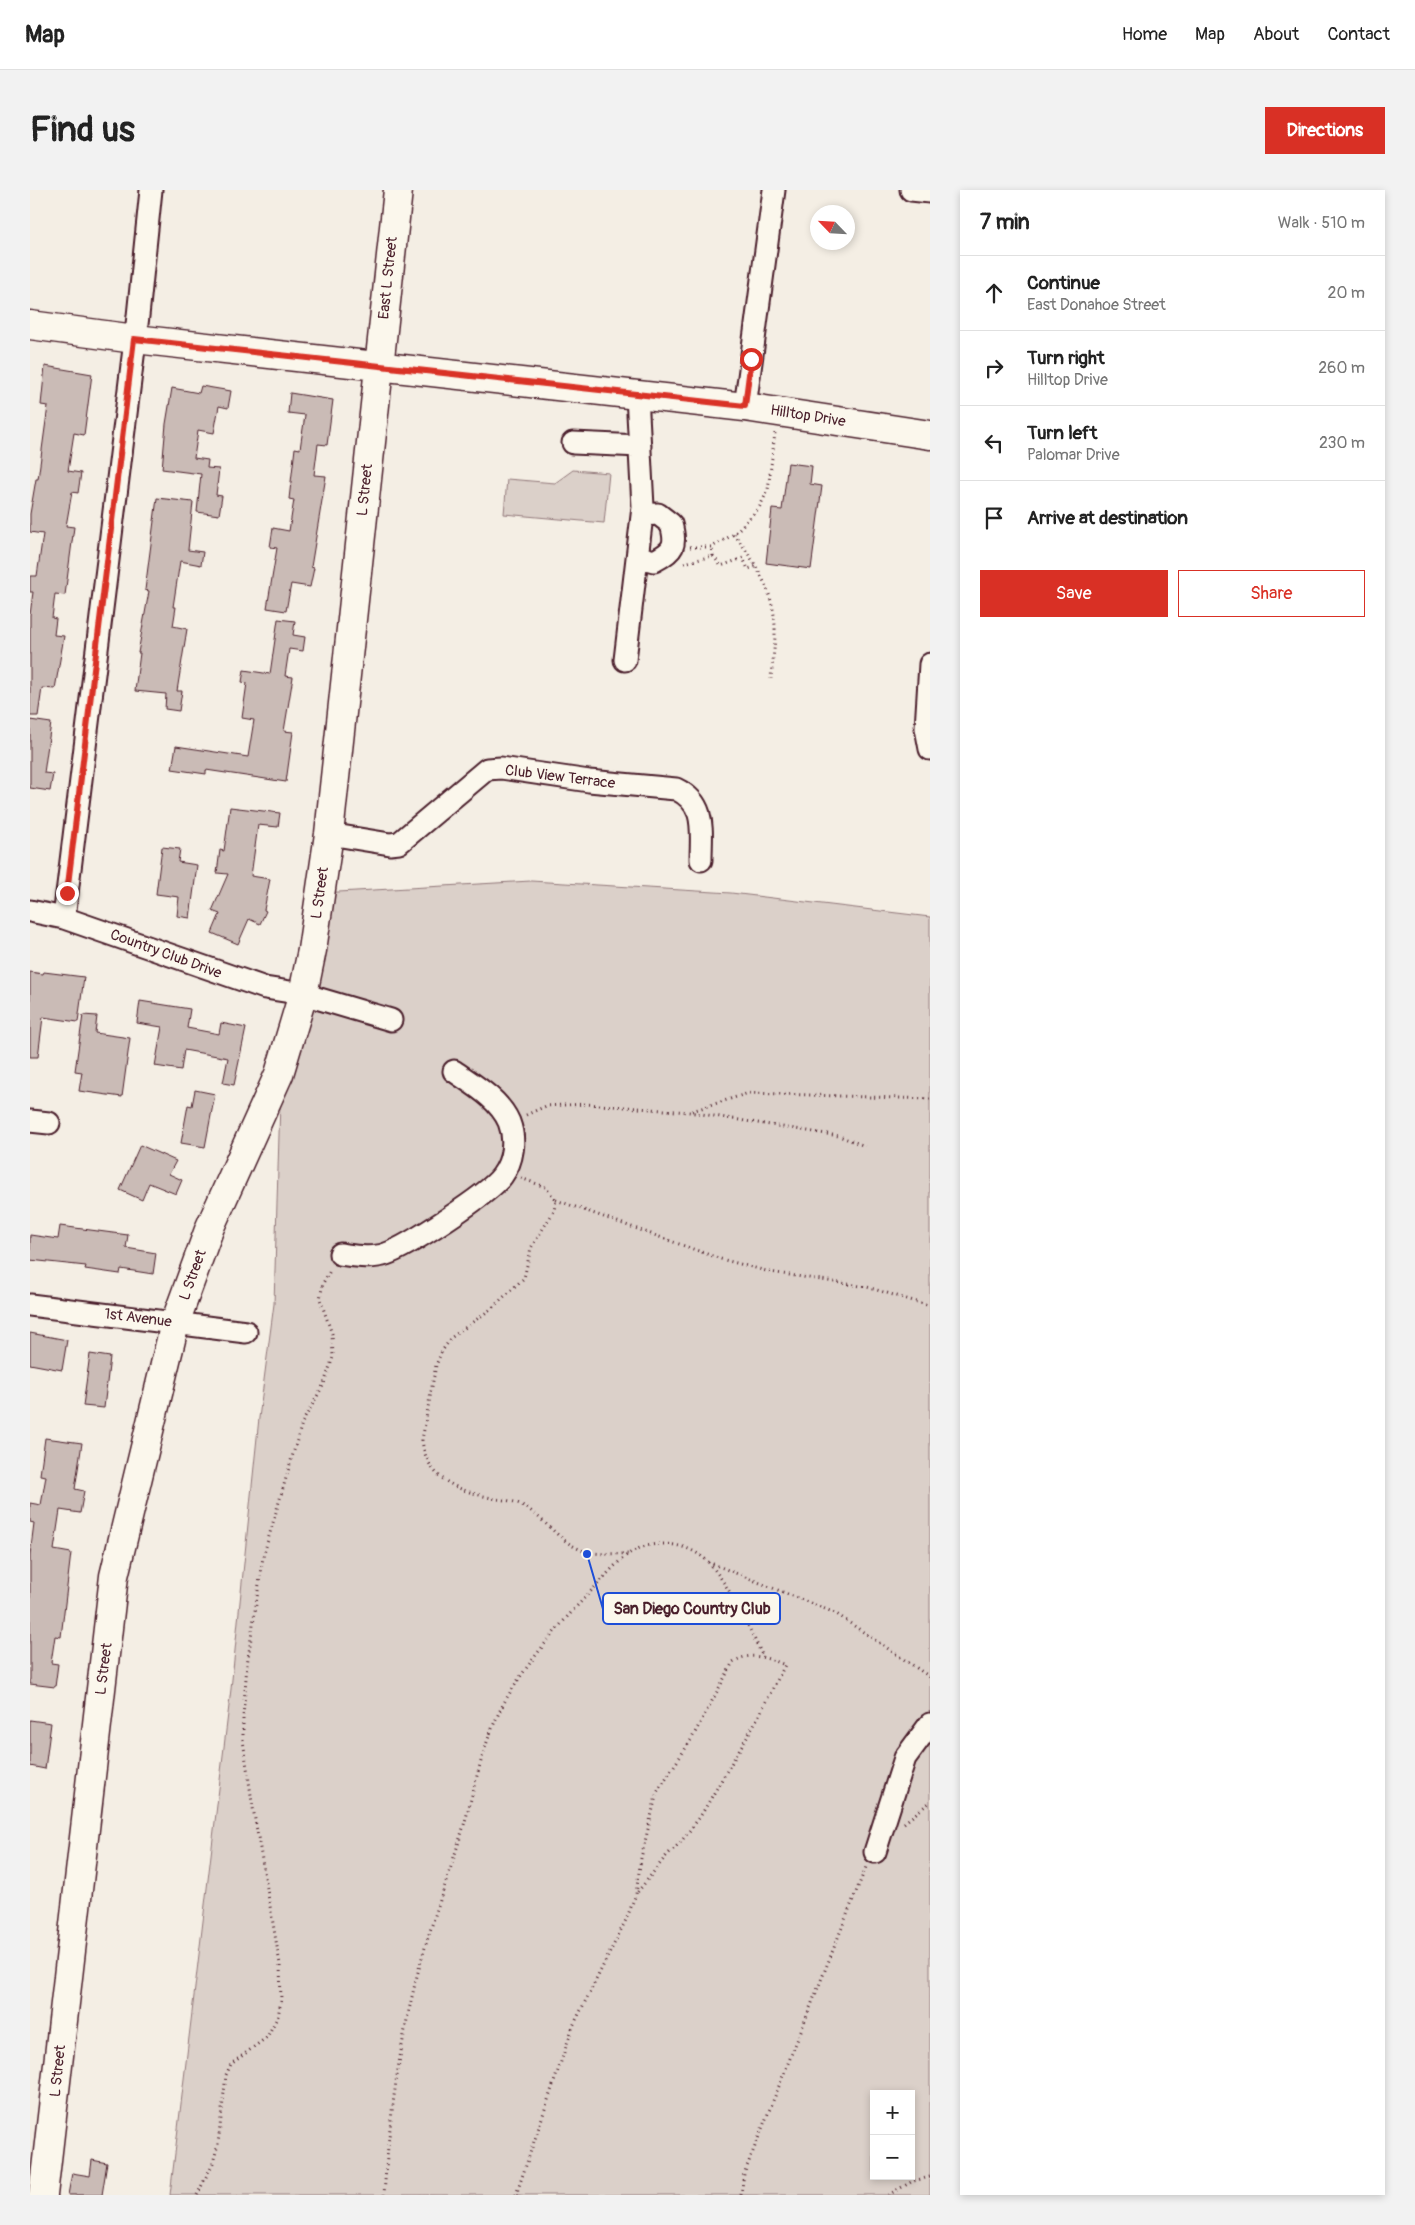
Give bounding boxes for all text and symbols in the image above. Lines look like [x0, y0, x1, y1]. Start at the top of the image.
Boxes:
text: Map [25, 20, 65, 49]
text: Home [1122, 23, 1167, 46]
text: Map [1195, 23, 1225, 46]
text: About [1253, 23, 1299, 46]
text: Contact [1327, 23, 1390, 46]
button: Directions [1265, 107, 1385, 154]
text: Find us [30, 108, 135, 152]
north arrow [810, 205, 855, 250]
text: 7 min [980, 209, 1030, 236]
text: Walk · 510 m [1278, 213, 1365, 233]
street label: East L Street [374, 235, 402, 320]
text: Continue [1027, 271, 1100, 295]
icon: ahead [980, 279, 1008, 307]
text: 20 m [1327, 283, 1365, 303]
text: East Donahoe Street [1027, 295, 1166, 315]
text: Turn right [1027, 346, 1105, 370]
route start [740, 348, 763, 371]
icon: right [980, 354, 1008, 382]
text: 260 m [1318, 358, 1365, 378]
text: Hilltop Drive [1027, 370, 1108, 390]
street label: Hilltop Drive [769, 401, 848, 431]
text: Turn left [1027, 421, 1097, 445]
icon: left [980, 429, 1008, 457]
text: 230 m [1319, 433, 1365, 453]
text: Palomar Drive [1027, 445, 1120, 465]
street label: L Street [353, 462, 377, 517]
icon: arrive [980, 504, 1008, 532]
text: Arrive at destination [1027, 506, 1188, 530]
button: Save [980, 570, 1168, 617]
button: Share [1178, 570, 1365, 617]
street label: Club View Terrace [504, 761, 617, 793]
street label: L Street [307, 865, 333, 920]
route end [56, 882, 79, 905]
street label: Country Club Drive [108, 925, 225, 983]
street label: L Street [175, 1246, 211, 1303]
street label: 1st Avenue [103, 1304, 173, 1332]
callout: San Diego Country Club [603, 1593, 780, 1624]
text: San Diego Country Club [613, 1599, 771, 1619]
street label: L Street [91, 1641, 117, 1696]
street label: L Street [46, 2043, 70, 2098]
map controls [870, 2090, 915, 2180]
button: + [870, 2090, 915, 2135]
button: − [870, 2135, 915, 2180]

